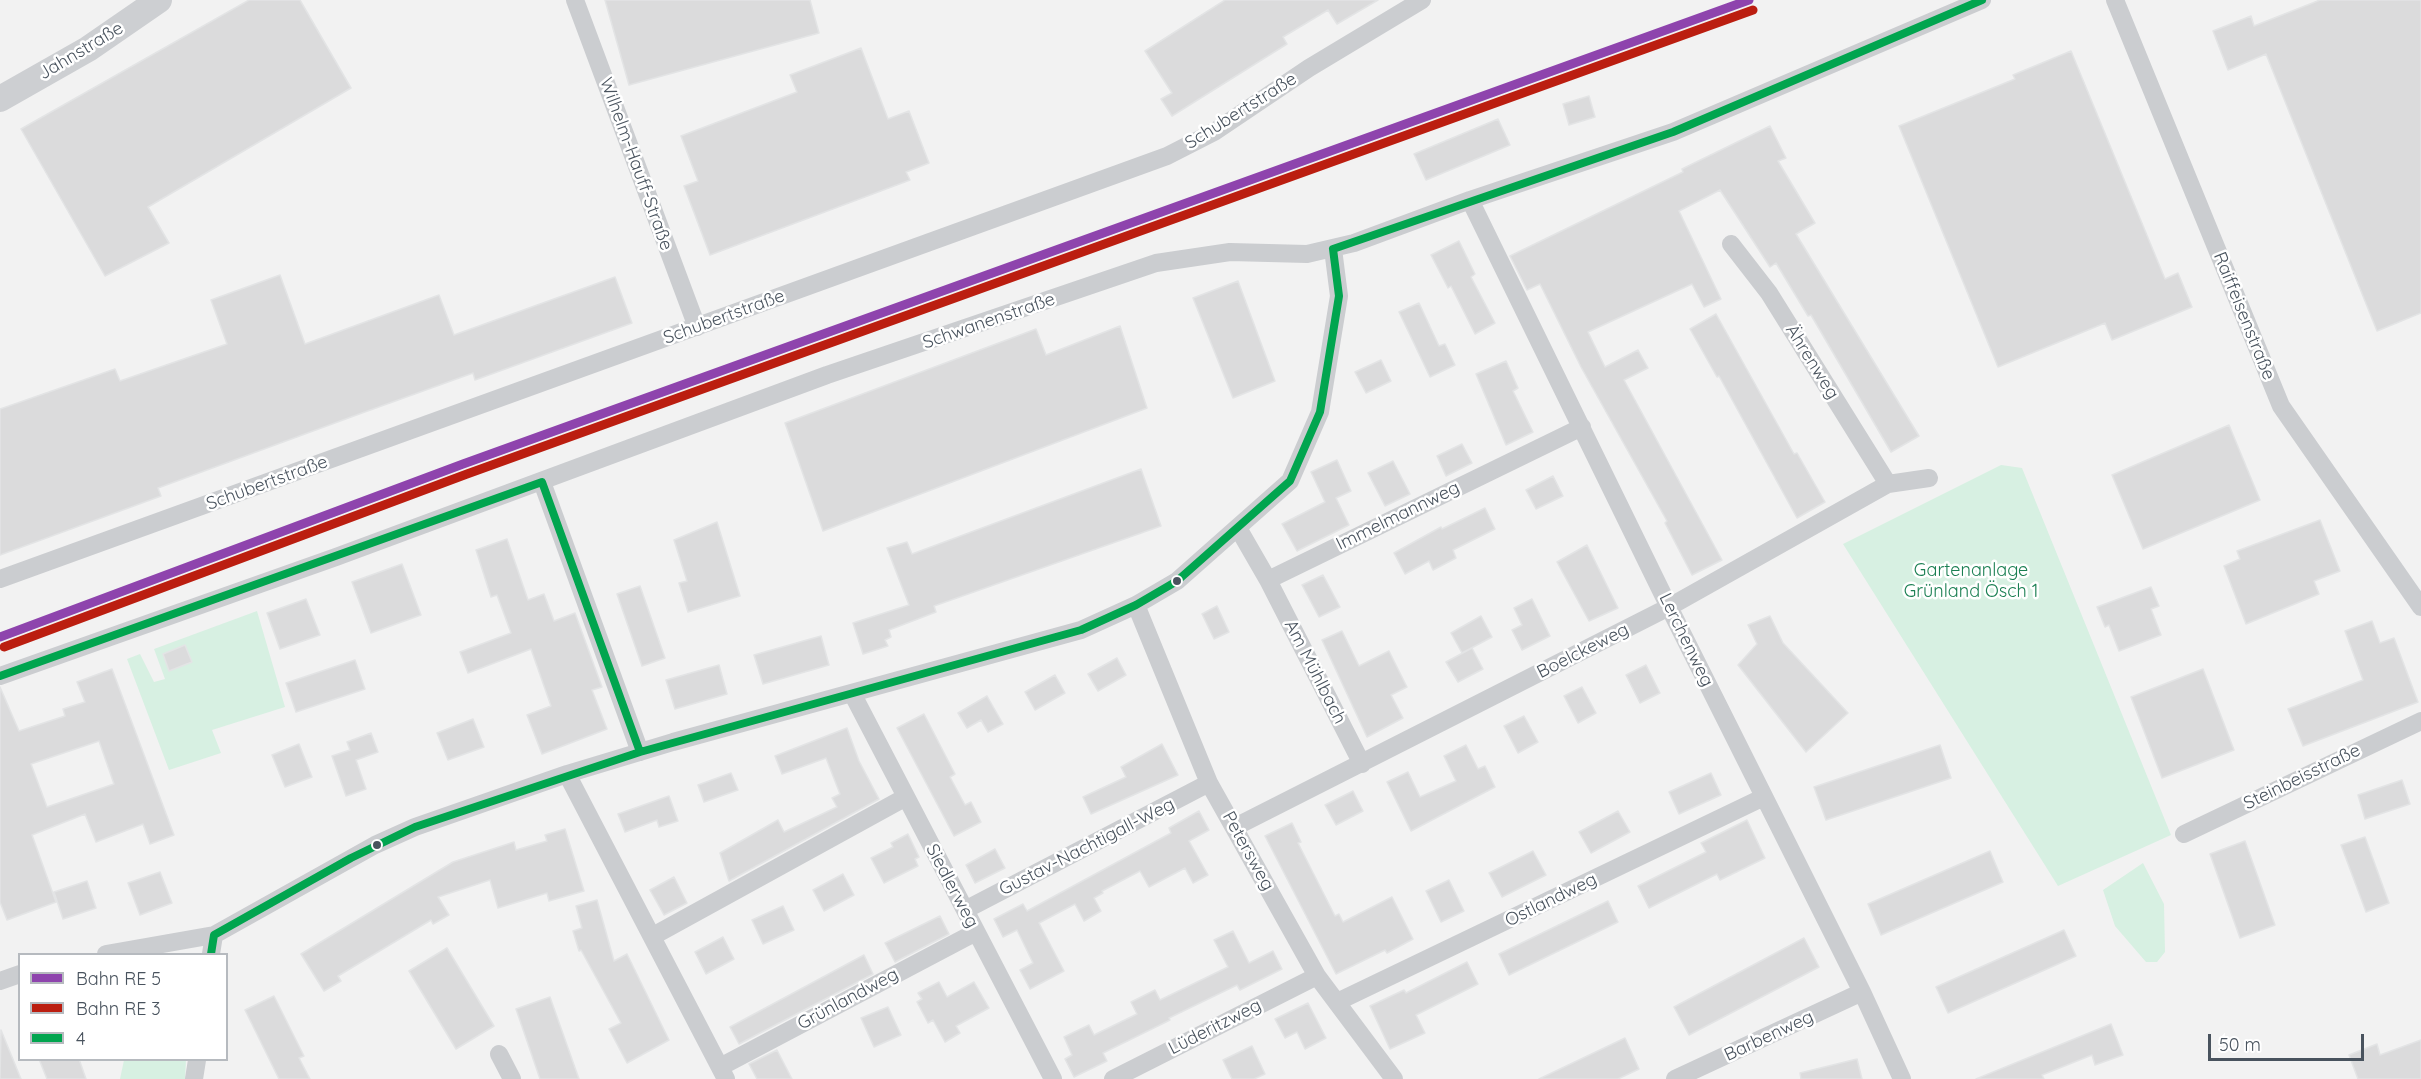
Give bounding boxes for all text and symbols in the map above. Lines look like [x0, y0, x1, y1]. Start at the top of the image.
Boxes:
street label: Jahnstraße [35, 17, 127, 85]
street label: Schubertstraße [1181, 68, 1301, 154]
street label: Wilhelm-Hauff-Straße [595, 75, 677, 253]
street label: Raiffeisenstraße [2208, 249, 2280, 383]
street label: Schubertstraße [660, 285, 788, 349]
street label: Schwanenstraße [920, 288, 1058, 354]
street label: Ährenweg [1781, 321, 1843, 403]
street label: Schubertstraße [203, 451, 331, 515]
street label: Immelmannweg [1333, 477, 1463, 555]
park label: Gartenanlage Grünland Ösch 1 [1904, 560, 2038, 602]
unlabelled marker [1171, 575, 1183, 587]
street label: Lerchenweg [1654, 590, 1718, 690]
street label: Am Mühlbach [1280, 616, 1350, 728]
street label: Boelckeweg [1533, 619, 1633, 683]
street label: Steinbeisstraße [2240, 739, 2364, 815]
street label: Gustav-Nachtigall-Weg [996, 793, 1178, 901]
street label: Petersweg [1217, 808, 1279, 894]
unlabelled marker [371, 839, 383, 851]
street label: Siedlerweg [921, 840, 983, 932]
street label: Ostlandweg [1502, 868, 1600, 932]
legend [18, 953, 228, 1061]
street label: Grünlandweg [794, 963, 902, 1035]
text: Bahn RE 5 [76, 967, 161, 990]
street label: Lüderitzweg [1165, 994, 1265, 1060]
text: Bahn RE 3 [76, 997, 161, 1020]
street label: Barbenweg [1721, 1006, 1817, 1066]
scale bar [2211, 1022, 2367, 1060]
text: 4 [76, 1027, 86, 1050]
text: 50 m [2219, 1033, 2261, 1056]

